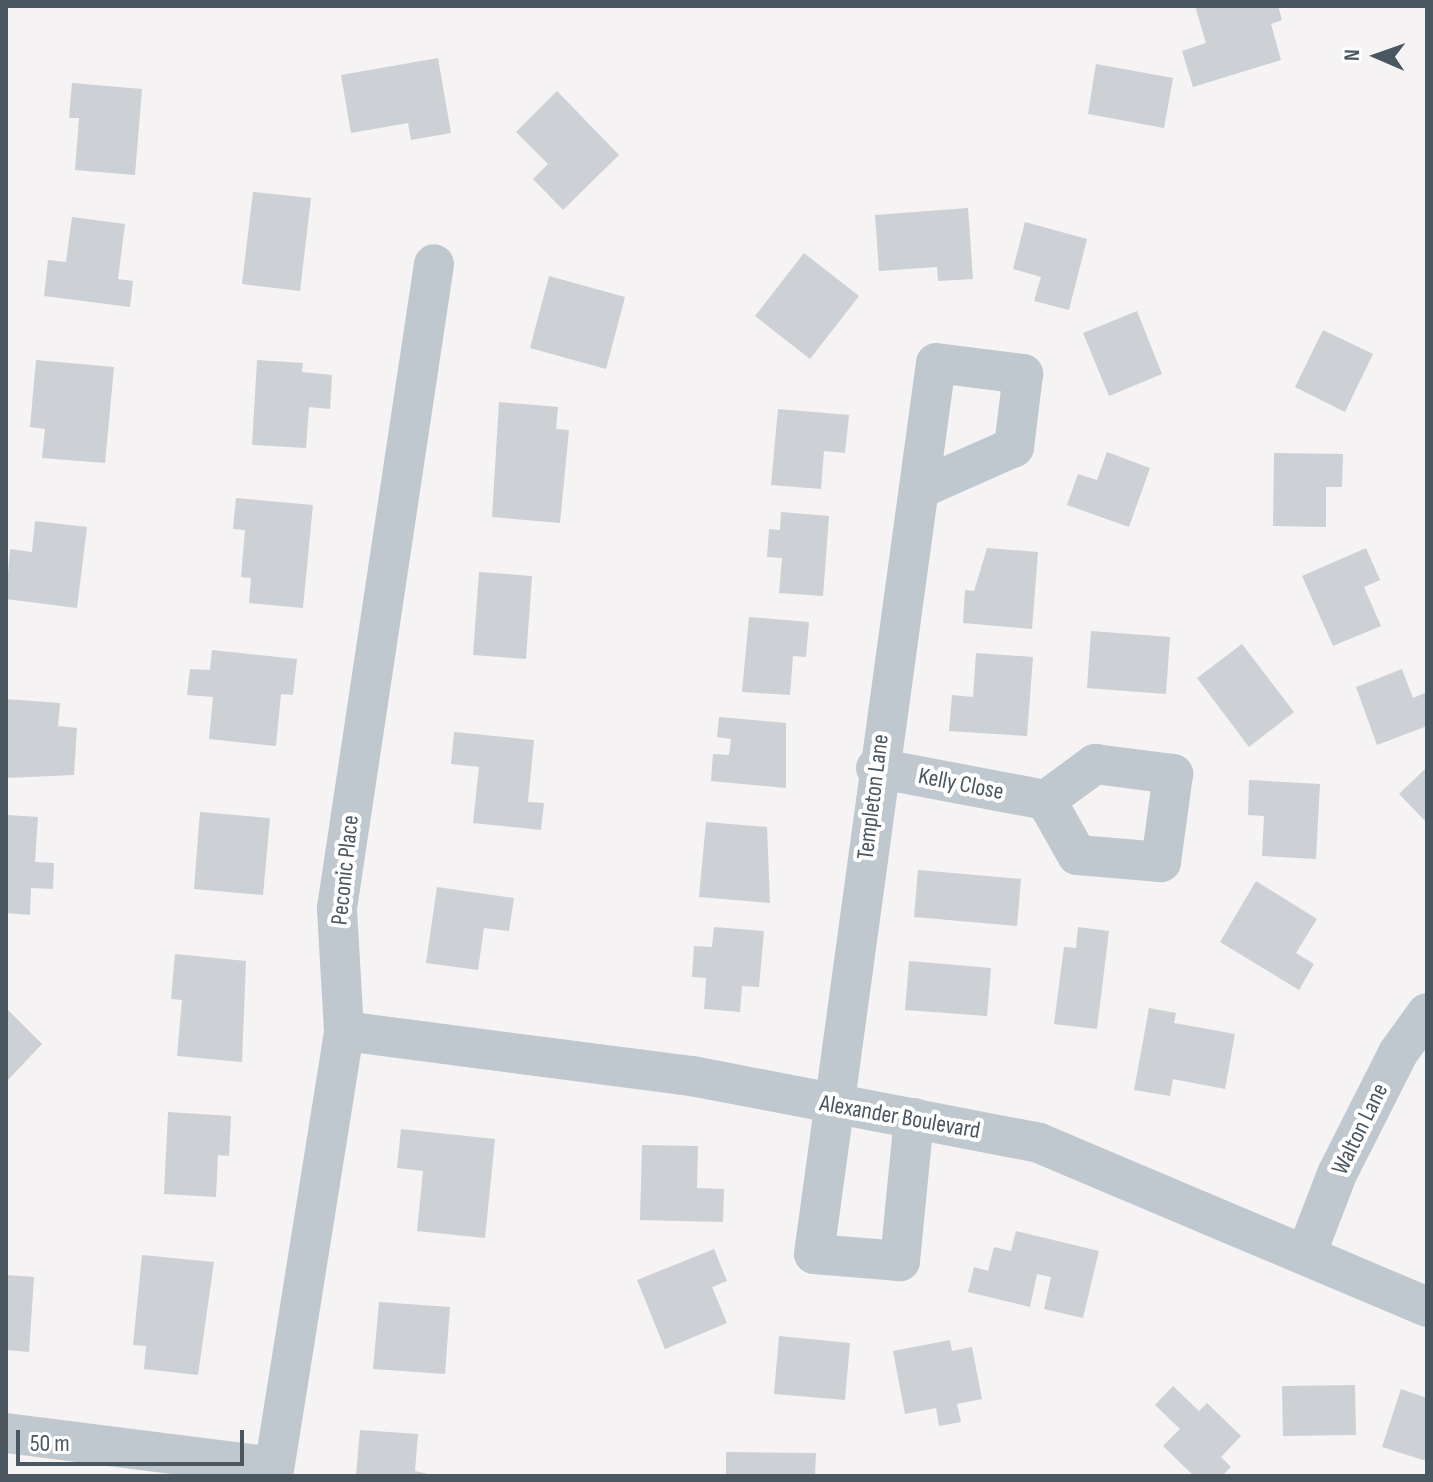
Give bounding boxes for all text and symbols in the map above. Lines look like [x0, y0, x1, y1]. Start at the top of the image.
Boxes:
north arrow [1337, 16, 1417, 96]
text: N [1339, 49, 1366, 61]
street label: Templeton Lane [851, 733, 895, 861]
street label: Kelly Close [916, 762, 1006, 806]
street label: Peconic Place [325, 814, 365, 926]
street label: Walton Lane [1326, 1079, 1394, 1179]
street label: Alexander Boulevard [818, 1089, 982, 1145]
scale bar [20, 1414, 248, 1464]
text: 50 m [30, 1429, 70, 1458]

